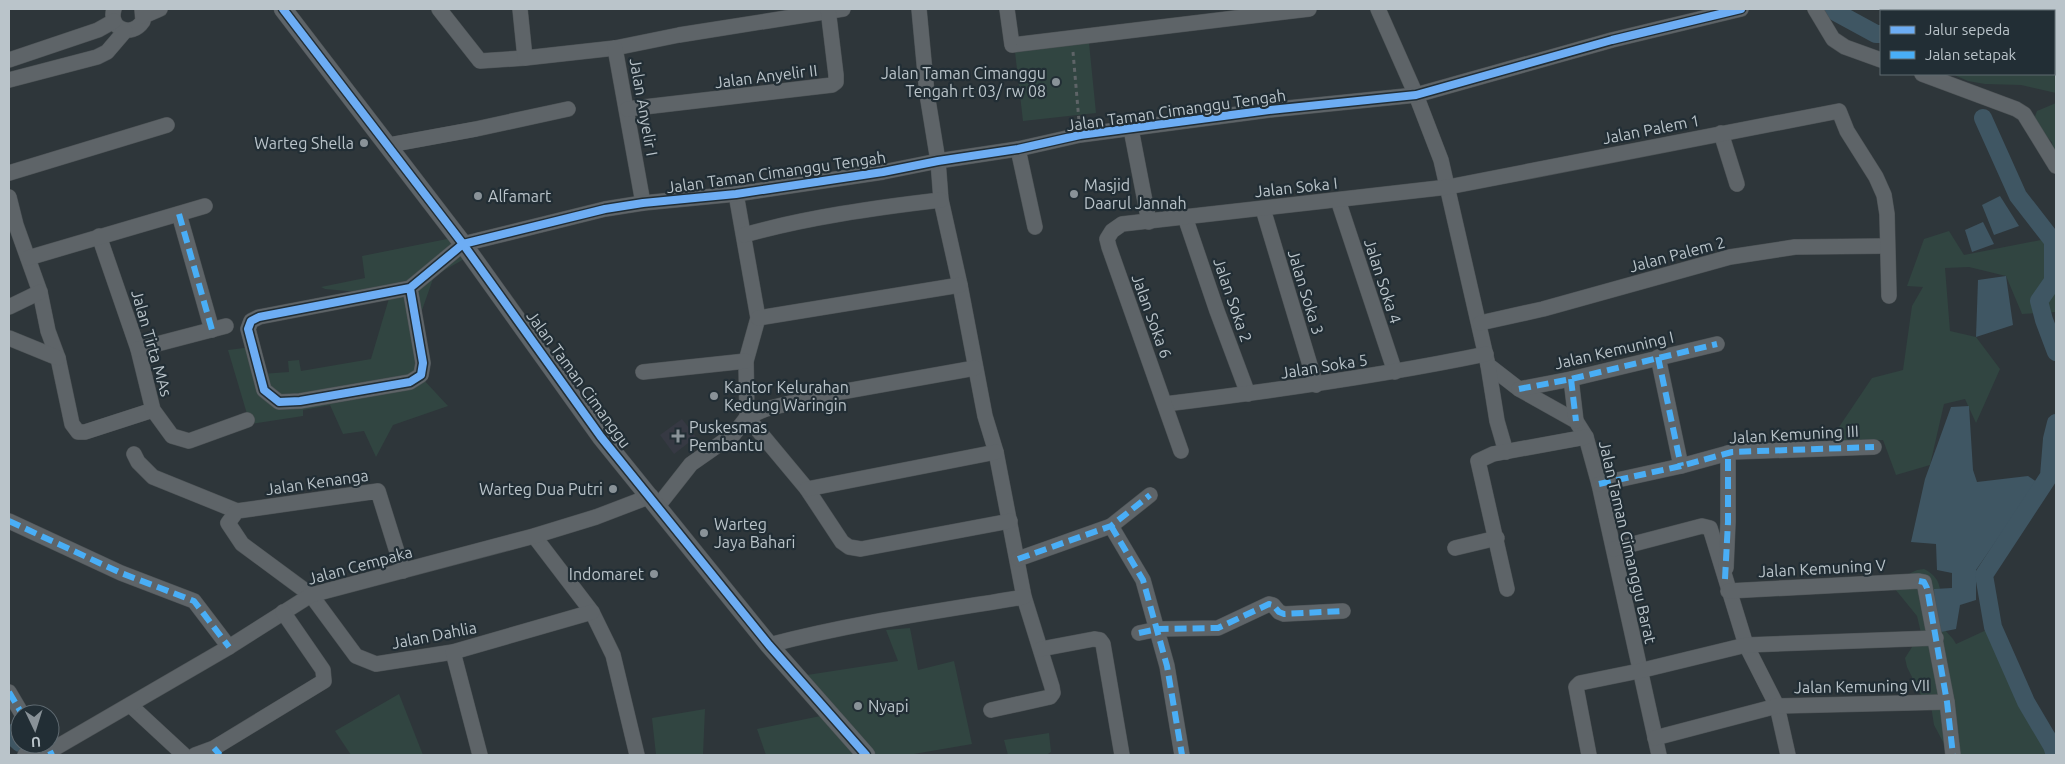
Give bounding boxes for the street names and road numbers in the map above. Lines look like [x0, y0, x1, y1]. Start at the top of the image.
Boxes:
street label: Jalan Anyelir I [627, 57, 661, 157]
street label: Jalan Anyelir II [714, 61, 818, 91]
street label: Jalan Taman Cimanggu Tengah [1065, 86, 1287, 134]
street label: Jalan Palem 1 [1601, 111, 1701, 147]
street label: Jalan Taman Cimanggu Tengah [665, 148, 887, 196]
street label: Jalan Soka I [1254, 174, 1338, 200]
street label: Jalan Palem 2 [1627, 233, 1727, 275]
street label: Jalan Soka 4 [1361, 236, 1405, 326]
street label: Jalan Soka 3 [1285, 247, 1327, 337]
street label: Jalan Soka 2 [1210, 255, 1256, 345]
street label: Jalan Soka 6 [1128, 272, 1176, 360]
street label: Jalan Tirta MAs [128, 288, 176, 398]
street label: Jalan Taman Cimanggu [523, 307, 635, 451]
street label: Jalan Kemuning I [1553, 328, 1675, 372]
street label: Jalan Soka 5 [1279, 350, 1369, 382]
street label: Jalan Kemuning III [1729, 422, 1859, 446]
street label: Jalan Taman Cimanggu Barat [1596, 439, 1660, 646]
street label: Jalan Kenanga [264, 466, 370, 498]
street label: Jalan Cempaka [306, 542, 414, 588]
street label: Jalan Kemuning V [1758, 556, 1886, 580]
street label: Jalan Dahlia [390, 618, 478, 652]
street label: Jalan Kemuning VII [1794, 676, 1930, 696]

